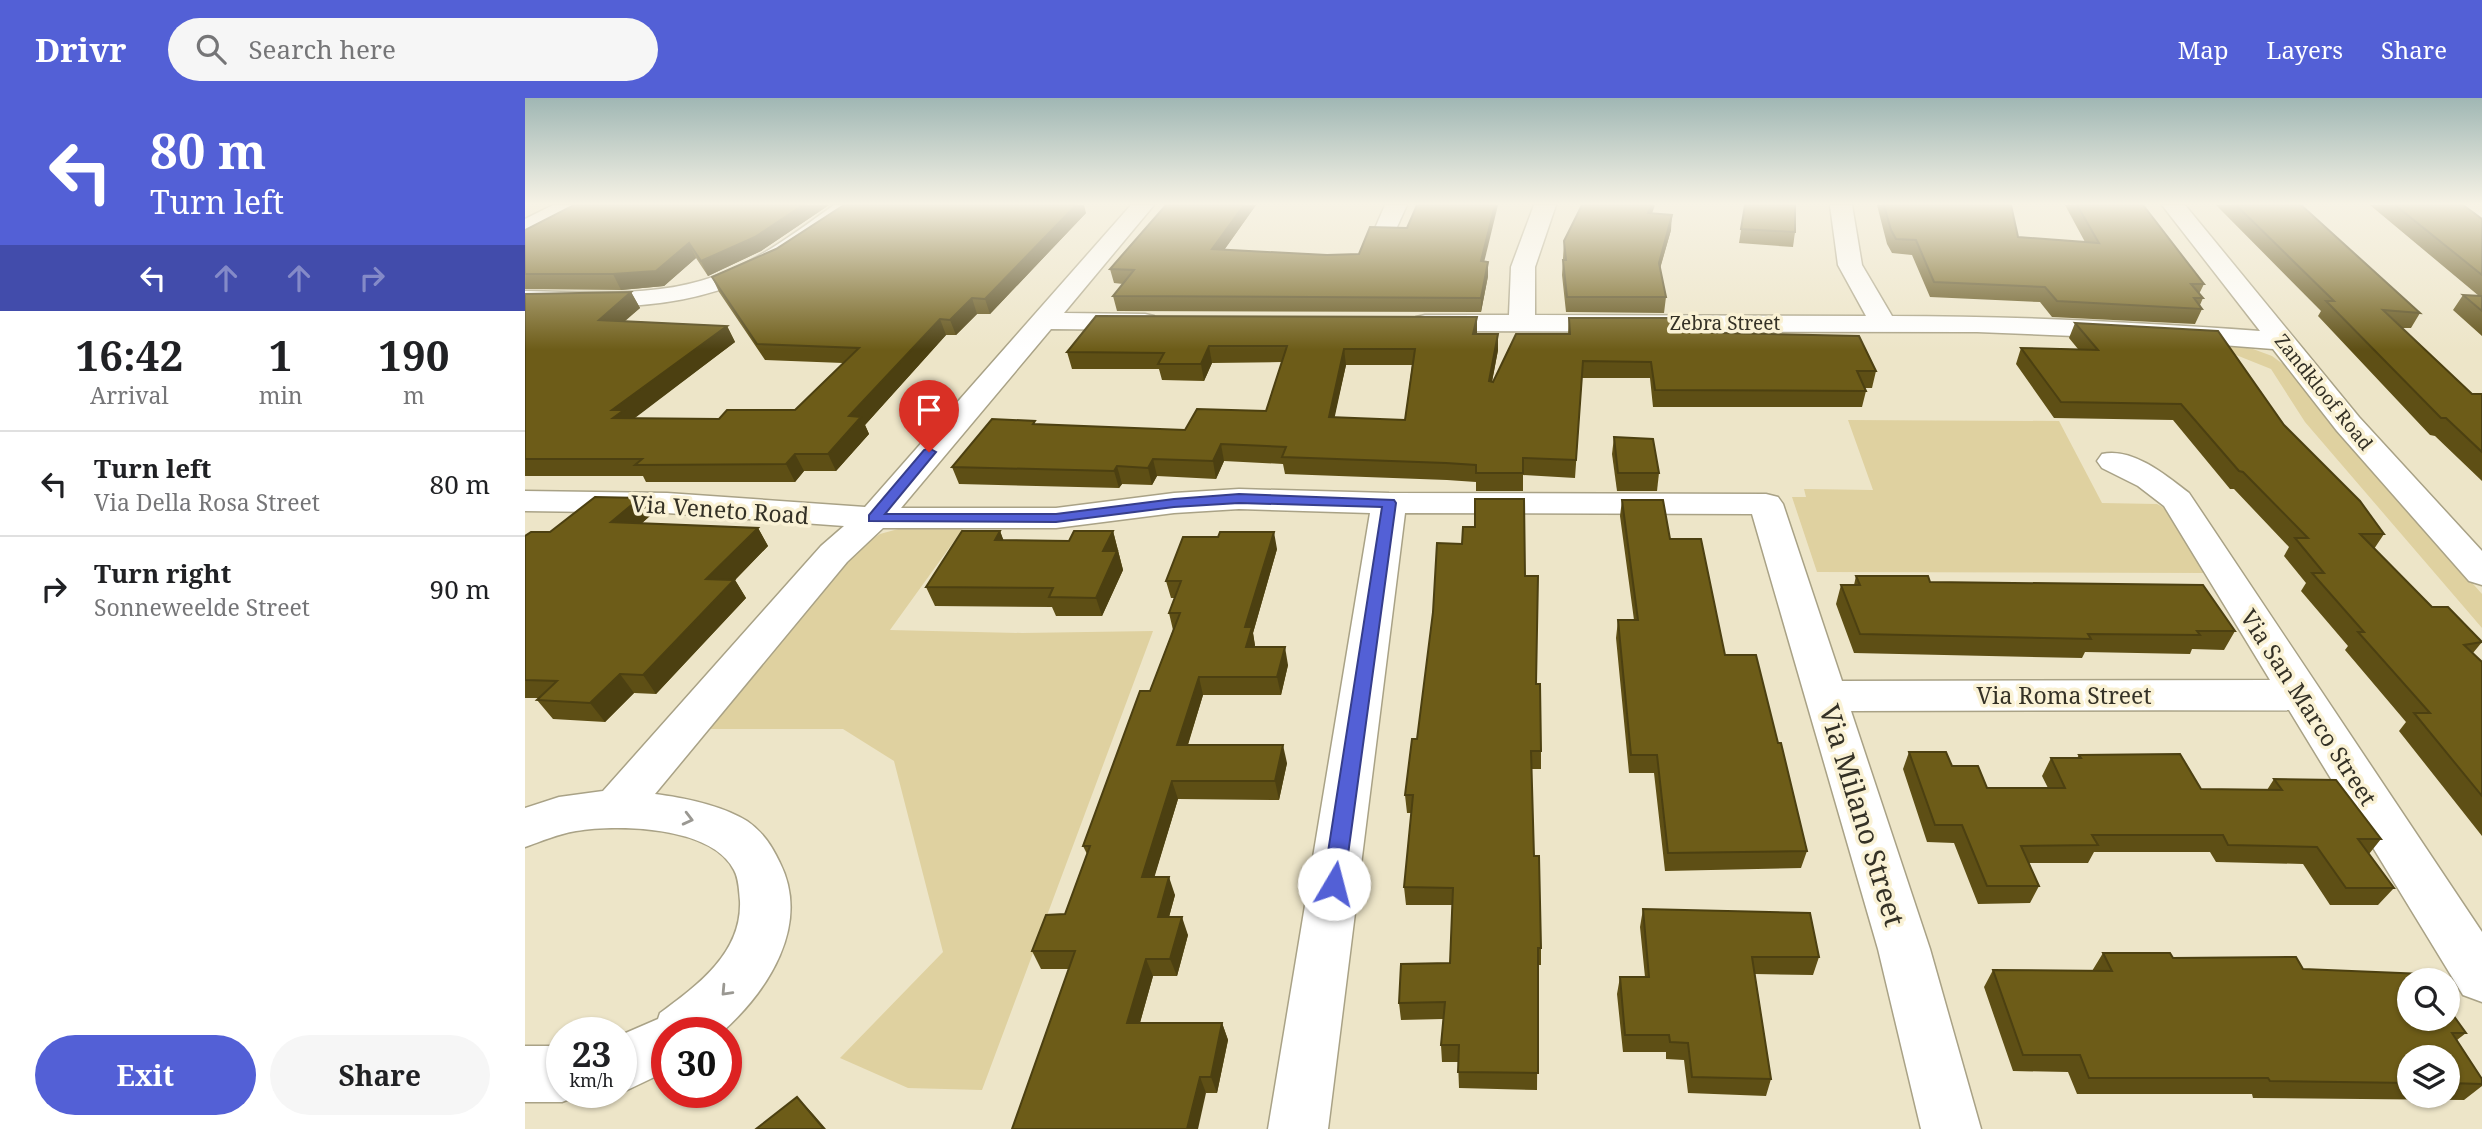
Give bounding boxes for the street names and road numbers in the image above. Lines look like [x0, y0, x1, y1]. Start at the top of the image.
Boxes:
street label: Zebra Street [1670, 310, 1780, 336]
street label: Zandkloof Road [2269, 328, 2379, 456]
street label: Via Veneto Road [630, 487, 810, 531]
street label: Via San Marco Street [2233, 603, 2385, 811]
street label: Via Roma Street [1977, 679, 2151, 711]
street label: Via Milano Street [1811, 699, 1915, 931]

